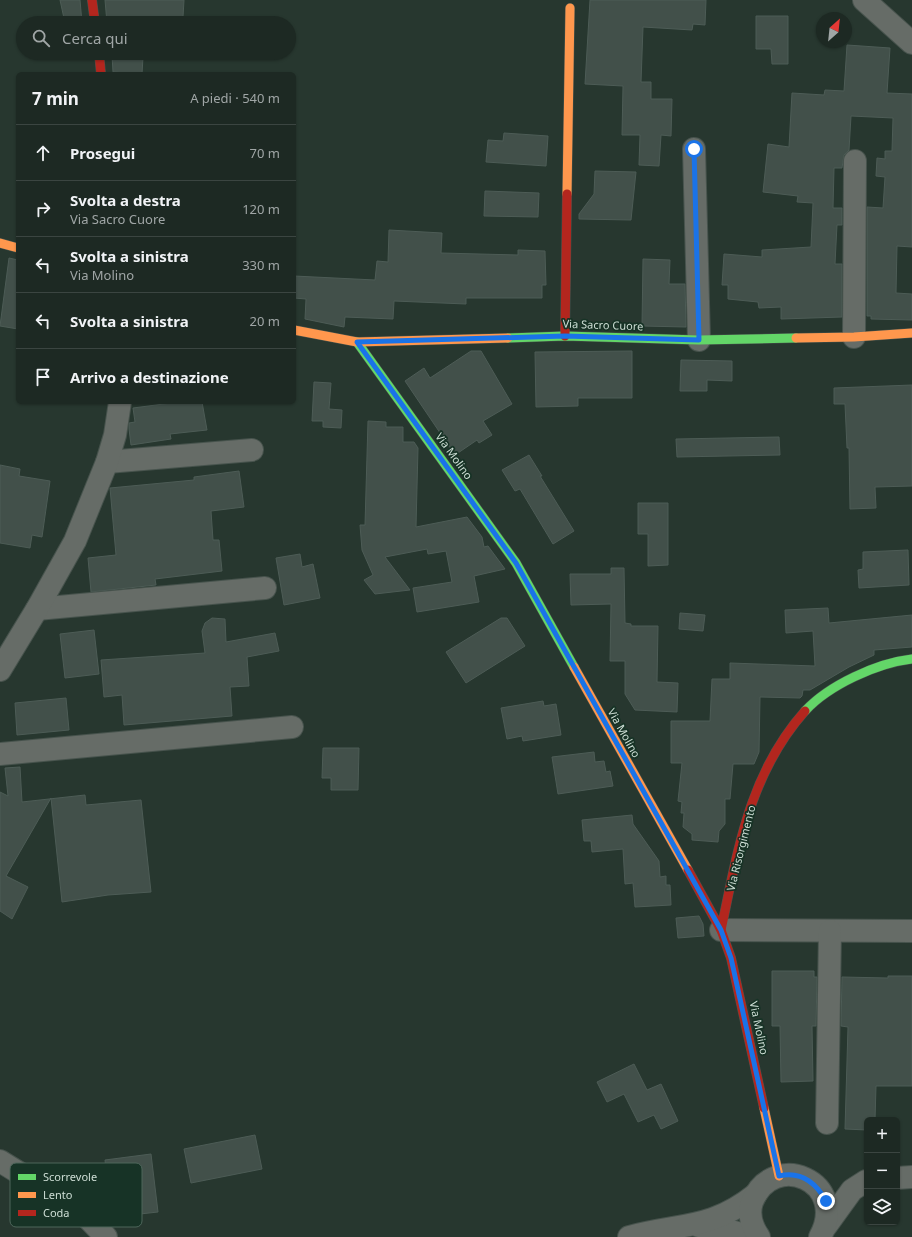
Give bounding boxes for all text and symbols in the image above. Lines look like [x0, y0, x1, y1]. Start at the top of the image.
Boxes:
north arrow [816, 12, 852, 48]
search box [16, 16, 296, 60]
icon: search [30, 27, 52, 49]
text: Cerca qui [62, 28, 128, 48]
text: 7 min [32, 87, 79, 110]
text: A piedi · 540 m [190, 89, 280, 107]
route start [685, 140, 703, 158]
icon: ahead [32, 142, 54, 164]
text: Prosegui [70, 143, 135, 163]
text: 70 m [250, 144, 280, 162]
text: Svolta a destra [70, 190, 181, 210]
icon: right [32, 198, 54, 220]
text: 120 m [242, 200, 280, 218]
text: Via Sacro Cuore [70, 210, 165, 228]
text: Svolta a sinistra [70, 246, 189, 266]
icon: left [32, 254, 54, 276]
text: 330 m [242, 256, 280, 274]
text: Via Molino [70, 266, 134, 284]
icon: left [32, 310, 54, 332]
text: Svolta a sinistra [70, 311, 189, 331]
text: 20 m [250, 312, 280, 330]
street label: Via Sacro Cuore [562, 316, 644, 333]
icon: arrive [32, 366, 54, 388]
text: Arrivo a destinazione [70, 367, 229, 387]
street label: Via Molino [432, 429, 477, 482]
street label: Via Molino [605, 705, 644, 760]
street label: Via Risorgimento [723, 803, 759, 892]
street label: Via Molino [747, 1000, 773, 1056]
map controls [864, 1117, 900, 1225]
button: + [864, 1117, 900, 1153]
button: − [864, 1153, 900, 1189]
legend [10, 1163, 142, 1227]
text: Scorrevole [43, 1169, 97, 1184]
text: Lento [43, 1187, 73, 1202]
button: layers [864, 1189, 900, 1225]
route end [817, 1192, 835, 1210]
text: Coda [43, 1205, 70, 1220]

